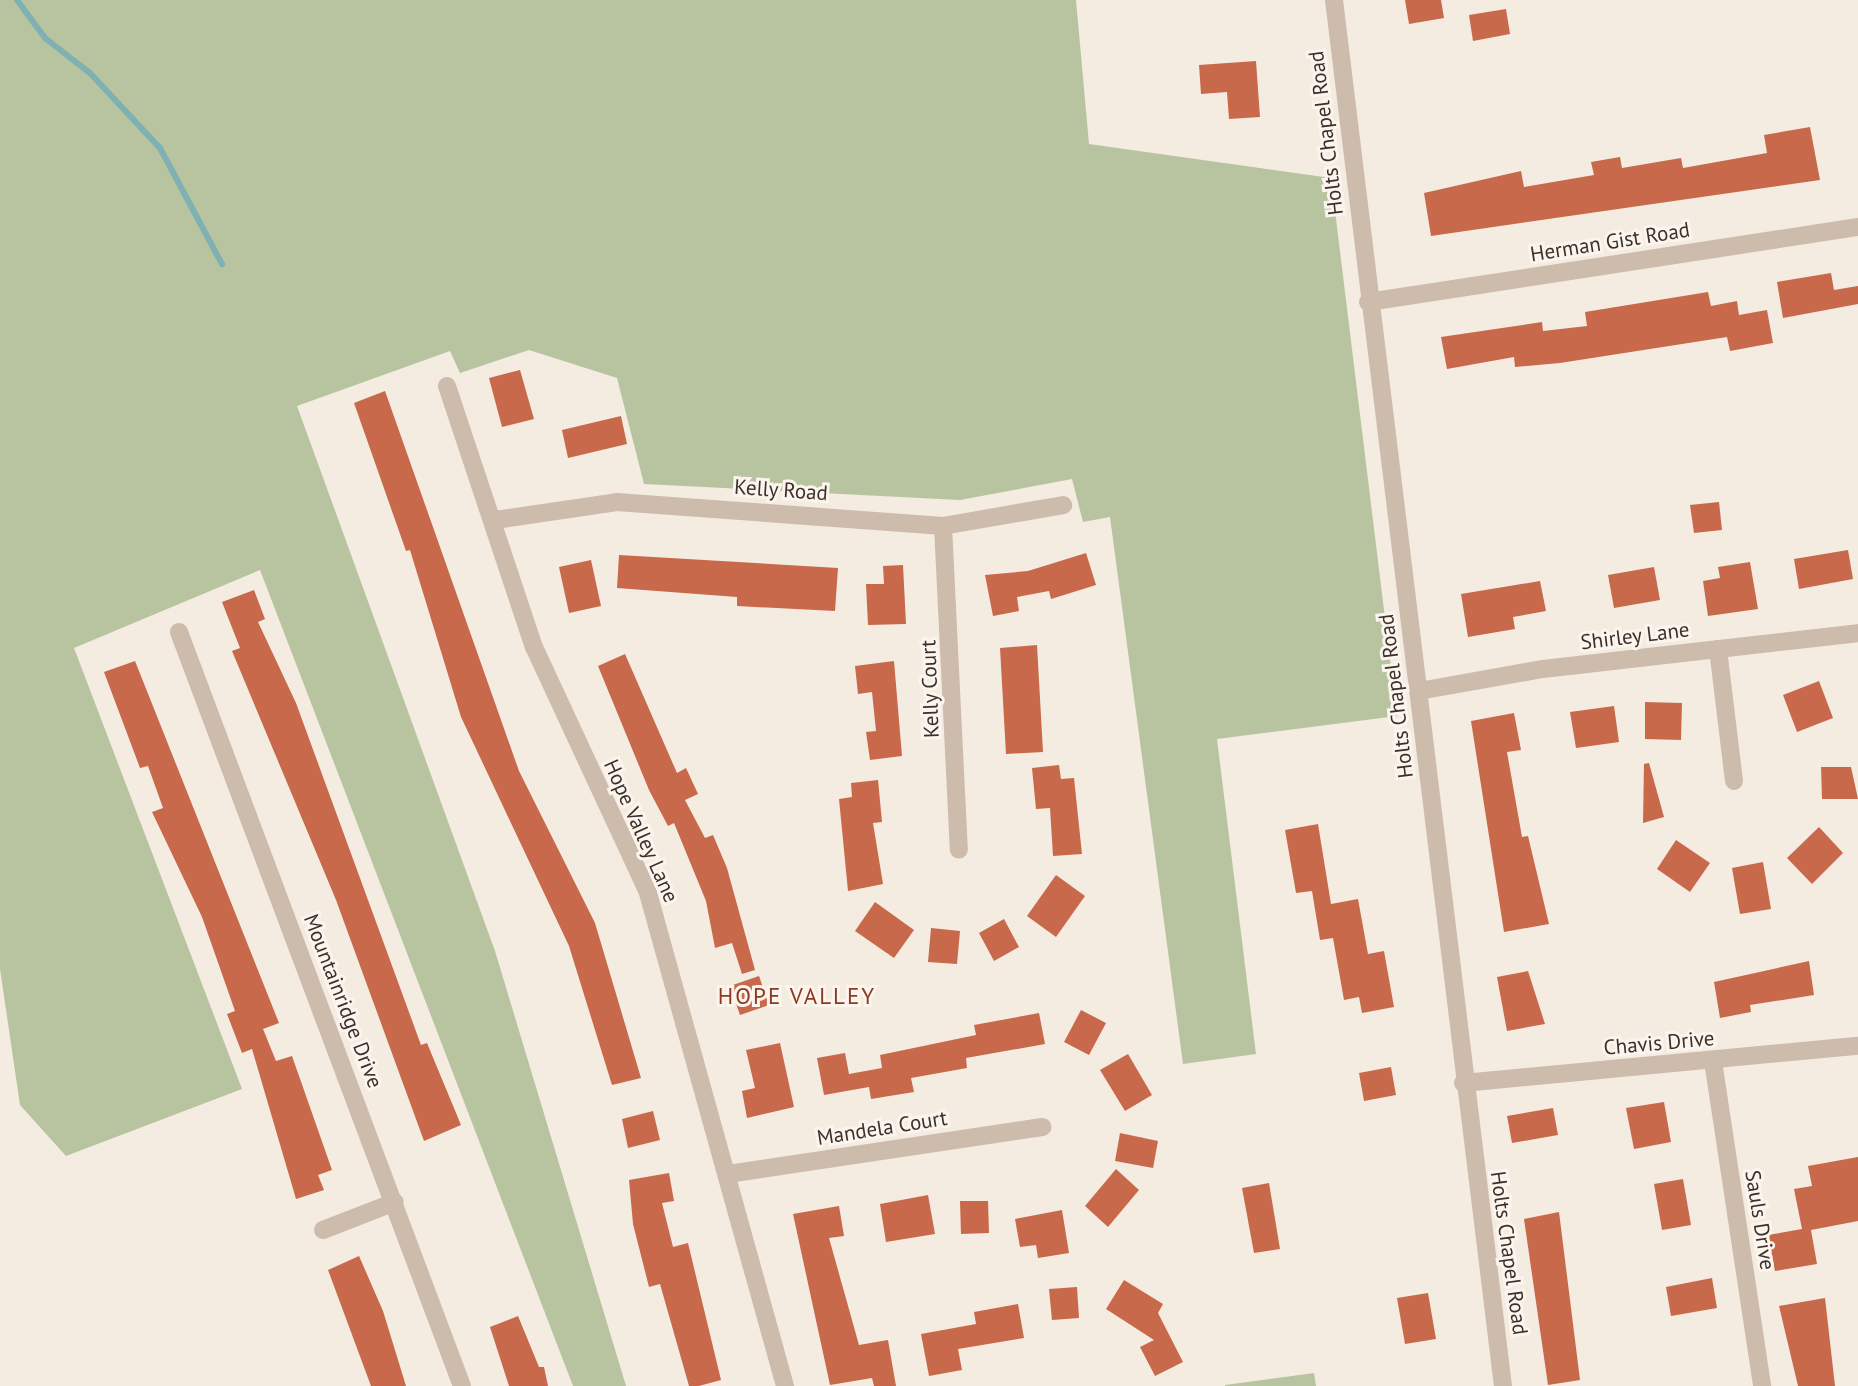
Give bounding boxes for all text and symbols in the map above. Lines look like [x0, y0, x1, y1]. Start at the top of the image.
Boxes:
street label: Holts Chapel Road [1303, 49, 1349, 217]
street label: Herman Gist Road [1529, 217, 1691, 267]
street label: Kelly Road [733, 474, 829, 506]
street label: Holts Chapel Road [1373, 612, 1419, 780]
street label: Shirley Lane [1579, 617, 1691, 655]
street label: Kelly Court [916, 639, 944, 739]
street label: Hope Valley Lane [598, 755, 684, 907]
street label: Mountainridge Drive [298, 911, 388, 1091]
district label: HOPE VALLEY [719, 982, 875, 1010]
street label: Chavis Drive [1603, 1026, 1715, 1060]
street label: Mandela Court [815, 1105, 949, 1151]
street label: Sauls Drive [1740, 1168, 1780, 1272]
street label: Holts Chapel Road [1485, 1169, 1533, 1337]

